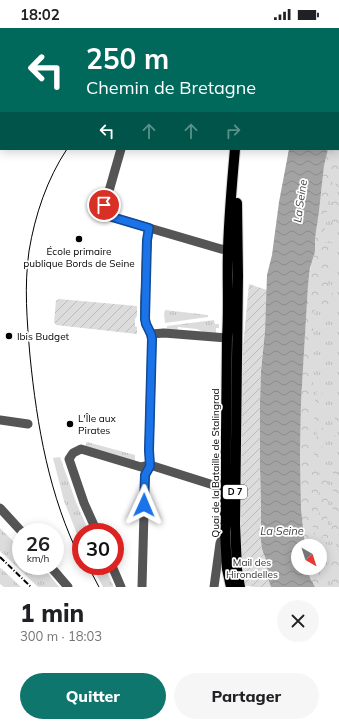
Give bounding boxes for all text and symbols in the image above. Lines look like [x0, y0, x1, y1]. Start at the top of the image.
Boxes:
text: 18:02 [20, 5, 60, 24]
text: 250 m [86, 41, 169, 76]
icon: left [20, 44, 72, 96]
text: Chemin de Bretagne [86, 76, 256, 99]
icon: left [96, 120, 118, 142]
icon: ahead [138, 120, 160, 142]
icon: ahead [180, 120, 202, 142]
icon: right [222, 120, 244, 142]
water label: La Seine [290, 179, 310, 223]
pin [87, 188, 121, 222]
icon: arrive [93, 194, 115, 216]
marker: École primaire publique Bords de Seine [74, 234, 84, 244]
place label: École primaire publique Bords de Seine [23, 245, 135, 270]
place label: Ibis Budget [17, 330, 70, 343]
marker: Ibis Budget [4, 331, 14, 341]
street label: Quai de la Bataille de Stalingrad [209, 388, 222, 538]
place label: L'Île aux Pirates [78, 412, 116, 437]
marker: L'Île aux Pirates [65, 419, 75, 429]
position arrow [123, 484, 165, 526]
road number: D 7 [223, 485, 247, 499]
speed limit sign: 30 [72, 523, 124, 575]
water label: La Seine [260, 524, 304, 538]
text: 26 [26, 531, 50, 556]
north arrow [291, 539, 327, 575]
map controls [291, 539, 327, 575]
text: km/h [27, 552, 49, 565]
park label: Mail des Hirondelles [226, 556, 278, 581]
text: 1 min [20, 598, 84, 628]
button: close [277, 600, 319, 642]
text: 300 m · 18:03 [20, 628, 102, 644]
button: Quitter [20, 673, 166, 719]
button: Partager [174, 673, 319, 719]

